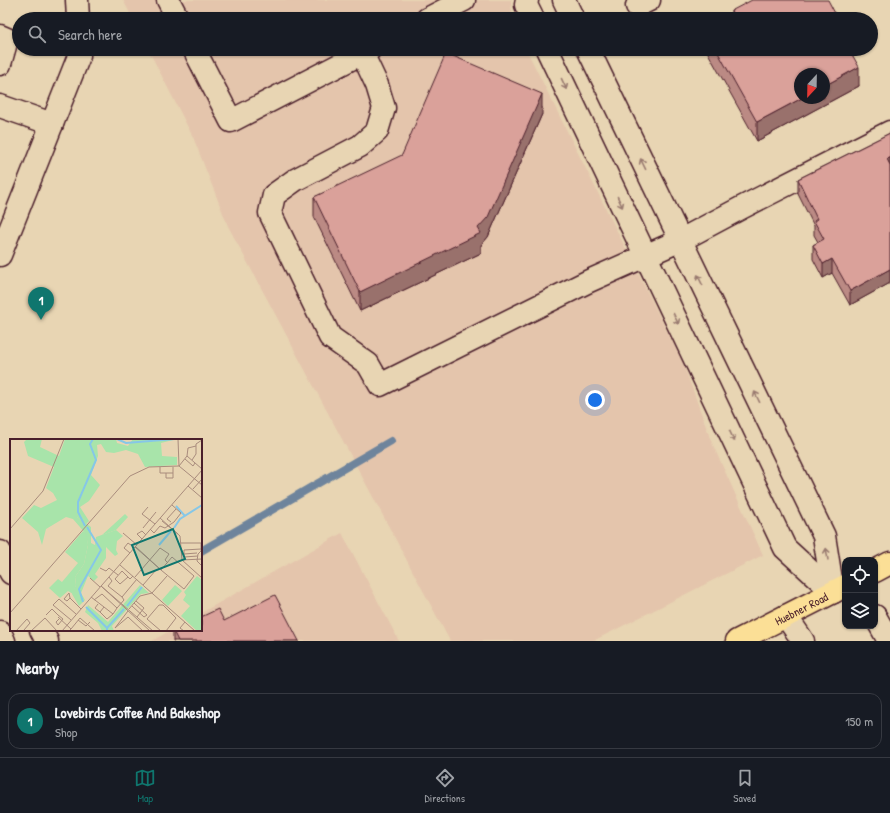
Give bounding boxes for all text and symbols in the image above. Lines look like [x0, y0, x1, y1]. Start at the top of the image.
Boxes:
search box [12, 12, 878, 56]
icon: search [26, 23, 48, 45]
text: Search here [58, 24, 122, 45]
north arrow [794, 68, 830, 104]
one-way arrow [561, 78, 568, 90]
one-way arrow [639, 158, 646, 170]
one-way arrow [617, 195, 624, 207]
one-way arrow [696, 275, 703, 287]
pin: 1 [28, 287, 54, 320]
one-way arrow [673, 313, 680, 325]
your location [585, 390, 605, 410]
one-way arrow [753, 392, 760, 404]
one-way arrow [729, 430, 736, 442]
inset map [10, 439, 202, 631]
one-way arrow [823, 548, 831, 561]
map controls [842, 557, 878, 629]
button: locate [842, 557, 878, 593]
street label: Huebner Road [772, 588, 831, 629]
button: layers [842, 593, 878, 629]
text: Nearby [16, 656, 59, 679]
text: Lovebirds Coffee And Bakeshop [55, 702, 220, 723]
text: 1 [28, 712, 32, 730]
text: 150 m [845, 712, 873, 730]
text: Shop [55, 723, 77, 741]
tab: Map [134, 767, 156, 805]
tab: Directions [425, 767, 465, 805]
tab: Saved [733, 767, 756, 805]

